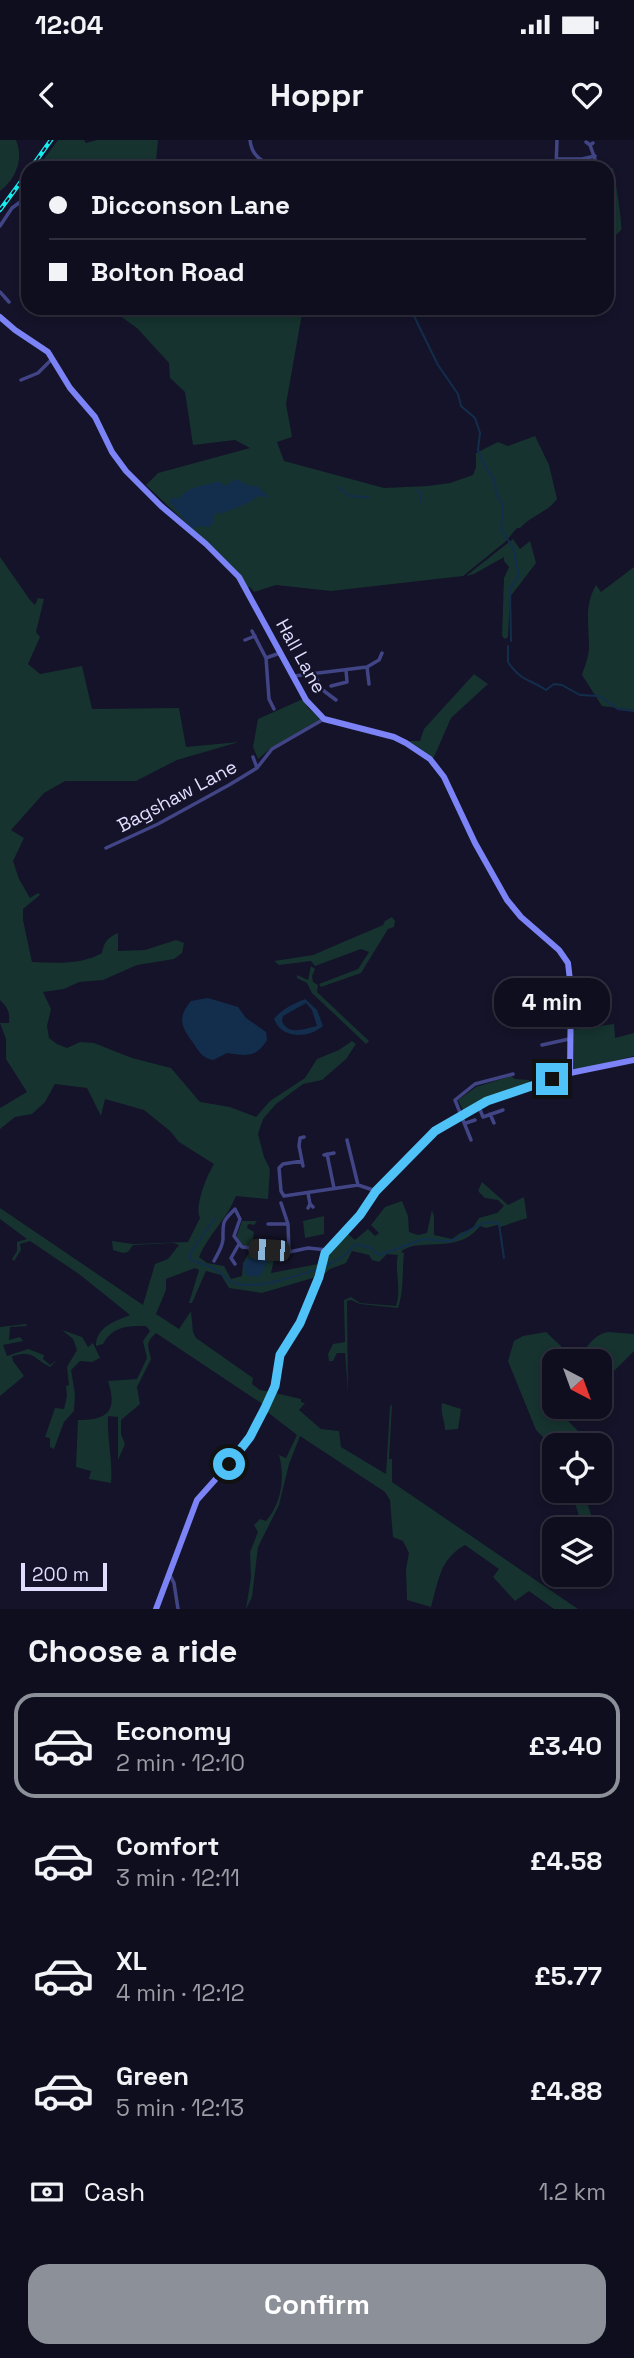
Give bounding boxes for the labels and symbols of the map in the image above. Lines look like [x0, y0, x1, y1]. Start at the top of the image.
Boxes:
street label: Hall Lane [270, 614, 332, 698]
street label: Bagshaw Lane [113, 754, 241, 838]
callout: 4 min [494, 978, 610, 1026]
route end [536, 1063, 568, 1095]
car [248, 1238, 291, 1262]
north arrow [542, 1349, 612, 1419]
route start [213, 1448, 245, 1480]
scale bar [21, 1560, 107, 1592]

